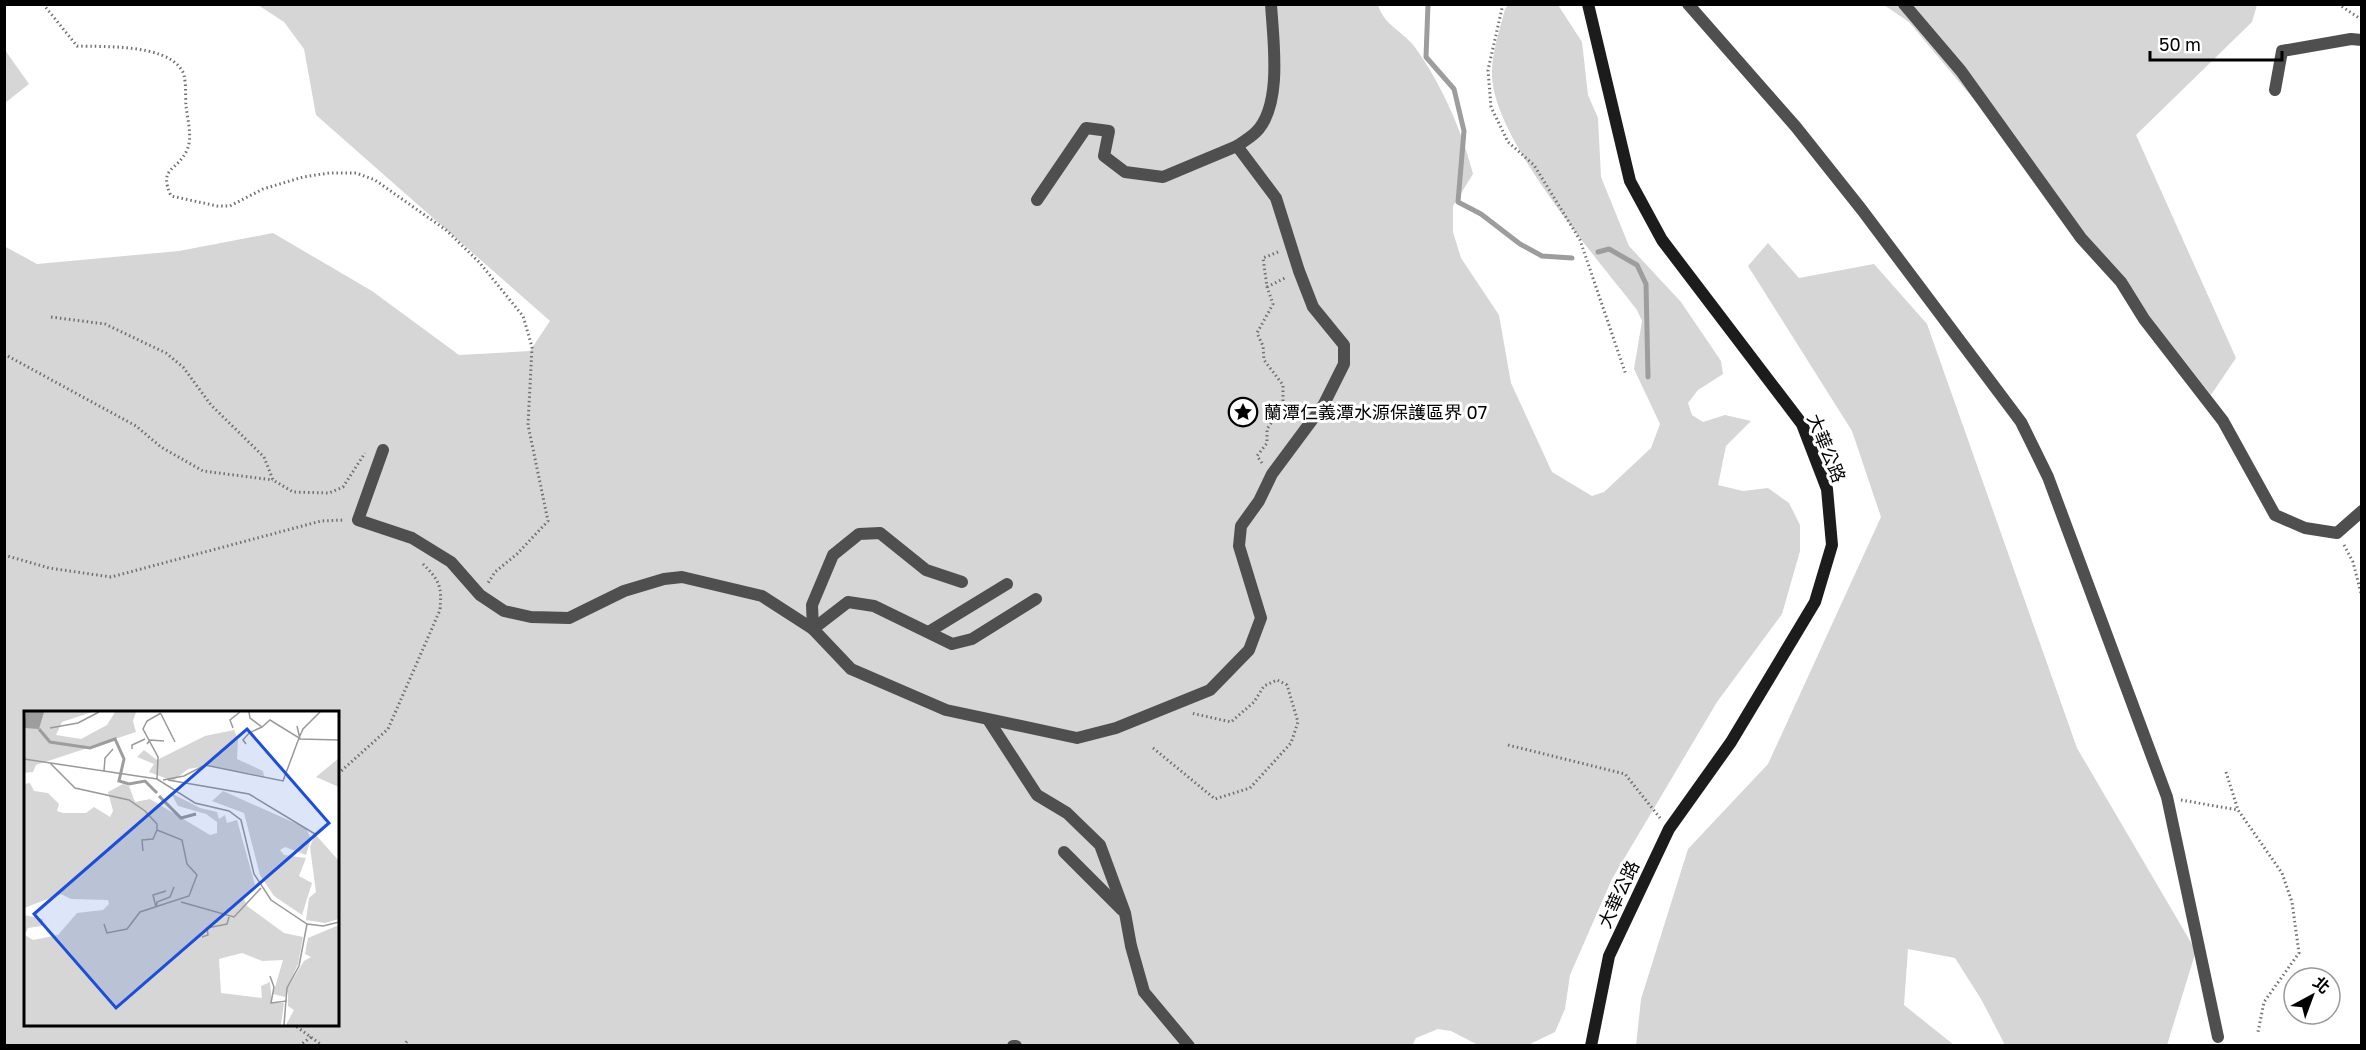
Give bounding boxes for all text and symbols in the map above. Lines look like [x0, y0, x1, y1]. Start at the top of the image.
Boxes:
scale bar [2150, 24, 2282, 62]
text: 50 m [2159, 33, 2201, 55]
place icon: 蘭潭仁義潭水源保護區界 07 [1227, 396, 1259, 428]
place label: 蘭潭仁義潭水源保護區界 07 [1264, 401, 1487, 423]
street label: 大華公路 [1803, 411, 1851, 485]
inset map [24, 711, 339, 1026]
street label: 大華公路 [1593, 857, 1643, 931]
north arrow [2282, 966, 2342, 1026]
text: 北 [2309, 972, 2334, 997]

